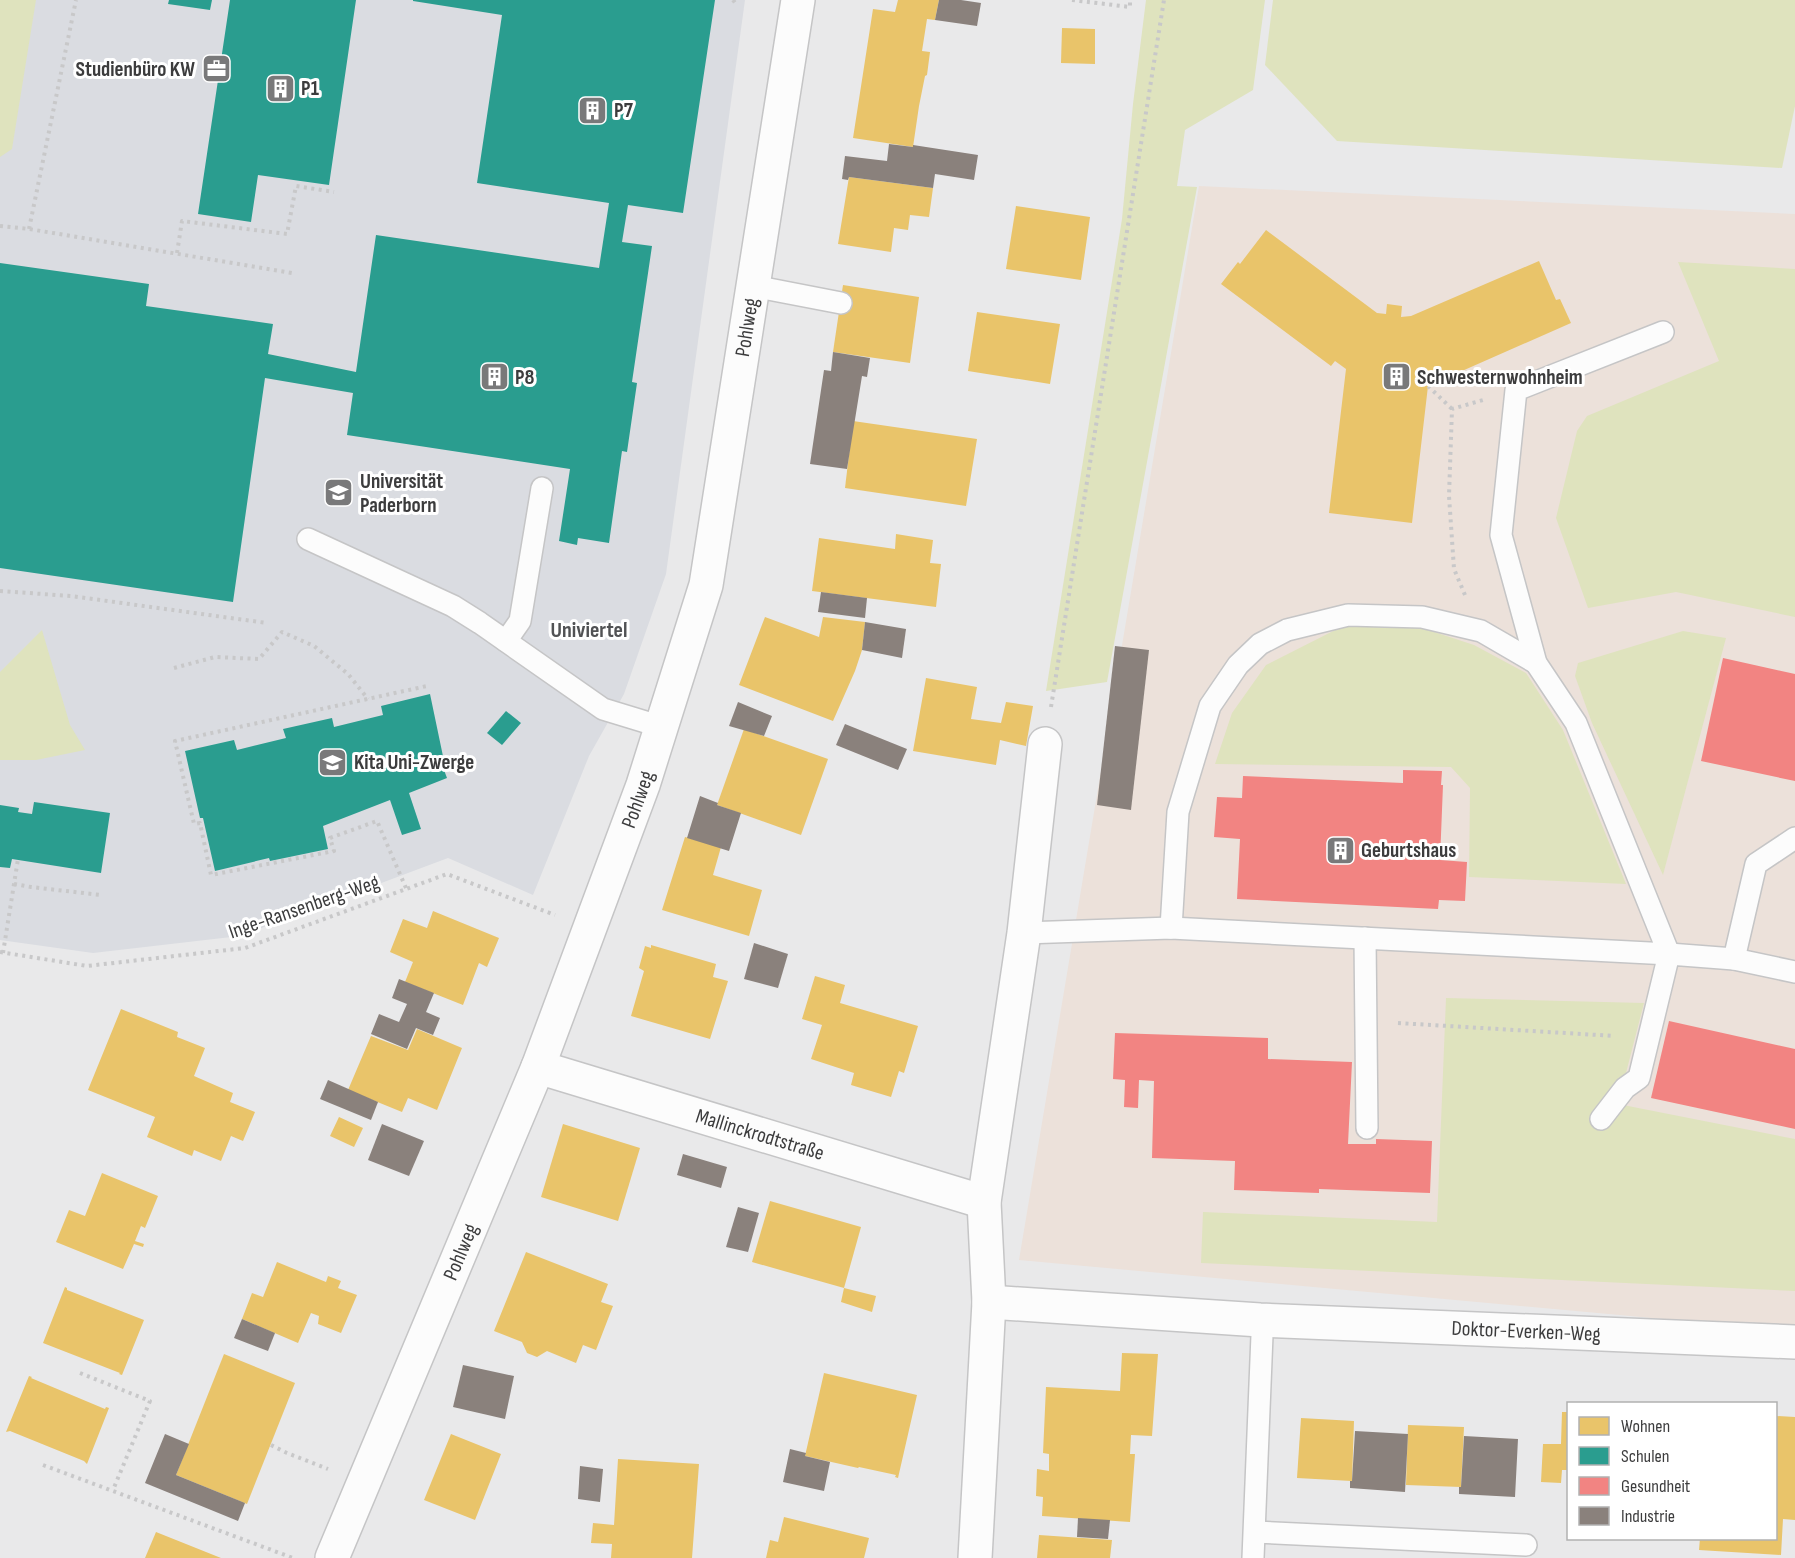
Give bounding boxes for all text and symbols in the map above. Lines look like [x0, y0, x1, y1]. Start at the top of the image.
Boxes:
office icon: Studienbüro KW [200, 53, 232, 85]
place label: Studienbüro KW [76, 57, 195, 82]
building icon: P1 [264, 72, 296, 104]
place label: P1 [301, 76, 319, 101]
building icon: P7 [577, 94, 609, 126]
place label: P7 [614, 98, 634, 123]
street label: Pohlweg [730, 296, 763, 358]
building icon: P8 [478, 361, 510, 393]
building icon: Schwesternwohnheim [1380, 361, 1412, 393]
place label: P8 [515, 365, 534, 390]
place label: Schwesternwohnheim [1417, 365, 1583, 390]
place label: Universität Paderborn [360, 469, 443, 518]
school or university icon: Universität Paderborn [323, 477, 355, 509]
district label: Univiertel [551, 617, 627, 644]
school or university icon: Kita Uni-Zwerge [317, 746, 349, 778]
place label: Kita Uni-Zwerge [354, 750, 474, 775]
street label: Pohlweg [616, 768, 659, 831]
building icon: Geburtshaus [1324, 834, 1356, 866]
place label: Geburtshaus [1361, 838, 1456, 863]
street label: Inge-Ransenberg-Weg [225, 869, 383, 945]
street label: Mallinckrodtstraße [693, 1103, 827, 1165]
street label: Pohlweg [437, 1220, 483, 1284]
street label: Doktor-Everken-Weg [1451, 1315, 1601, 1347]
legend [1567, 1402, 1777, 1540]
text: Wohnen [1621, 1416, 1670, 1437]
text: Schulen [1621, 1446, 1669, 1467]
text: Gesundheit [1621, 1476, 1691, 1497]
text: Industrie [1621, 1506, 1675, 1527]

